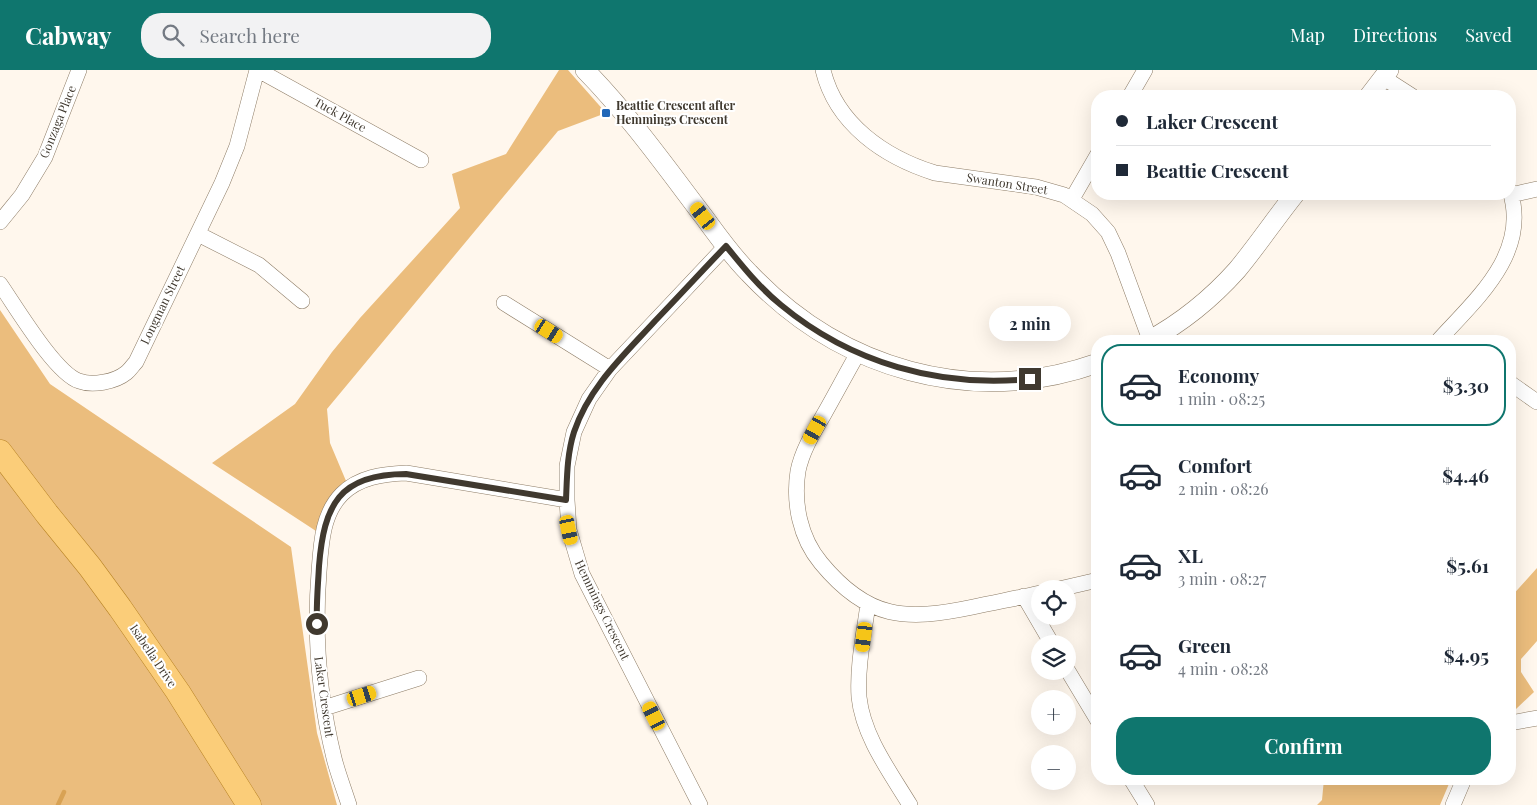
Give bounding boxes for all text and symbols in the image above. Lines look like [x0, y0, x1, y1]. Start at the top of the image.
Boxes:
search box [141, 13, 491, 58]
text: Cabway [25, 19, 111, 51]
icon: search [159, 21, 187, 49]
text: Search here [199, 22, 300, 48]
text: Map [1290, 23, 1325, 47]
text: Directions [1353, 23, 1437, 47]
text: Saved [1465, 23, 1512, 47]
street label: Gonzaga Place [35, 83, 79, 160]
street label: Tuck Place [312, 93, 369, 135]
place label: Beattie Crescent after Hemmings Crescent [616, 97, 735, 127]
marker: Beattie Crescent after Hemmings Crescent [600, 107, 612, 119]
text: Laker Crescent [1146, 108, 1278, 134]
text: Beattie Crescent [1146, 157, 1289, 183]
street label: Swanton Street [965, 169, 1050, 197]
car [687, 200, 718, 232]
street label: Longman Street [136, 262, 188, 347]
callout: 2 min [989, 306, 1071, 342]
text: 2 min [1009, 313, 1051, 334]
car [532, 317, 565, 345]
text: Economy [1178, 362, 1259, 388]
icon: car [1118, 363, 1163, 408]
route end [1019, 368, 1041, 390]
text: $3.30 [1443, 372, 1489, 398]
text: 1 min · 08:25 [1178, 388, 1265, 409]
car [801, 413, 828, 447]
text: Comfort [1178, 452, 1252, 478]
icon: car [1118, 453, 1163, 498]
text: $4.46 [1442, 462, 1489, 488]
text: 2 min · 08:26 [1178, 478, 1268, 499]
car [558, 514, 579, 546]
text: XL [1178, 542, 1203, 568]
icon: car [1118, 543, 1163, 588]
text: $5.61 [1446, 552, 1489, 578]
street label: Hemmings Crescent [572, 557, 634, 663]
text: 3 min · 08:27 [1178, 568, 1266, 589]
map controls [1031, 580, 1076, 790]
button: locate [1031, 580, 1076, 625]
route start [306, 613, 328, 635]
street label: Isabella Drive [127, 621, 181, 690]
car [854, 621, 873, 653]
text: Green [1178, 632, 1231, 658]
icon: car [1118, 633, 1163, 678]
button: layers [1031, 635, 1076, 680]
text: $4.95 [1444, 642, 1489, 668]
street label: Laker Crescent [311, 655, 339, 739]
text: 4 min · 08:28 [1178, 658, 1269, 679]
car [345, 684, 378, 708]
button: + [1031, 690, 1076, 735]
car [640, 699, 667, 733]
button: Confirm [1116, 717, 1491, 775]
button: − [1031, 745, 1076, 790]

